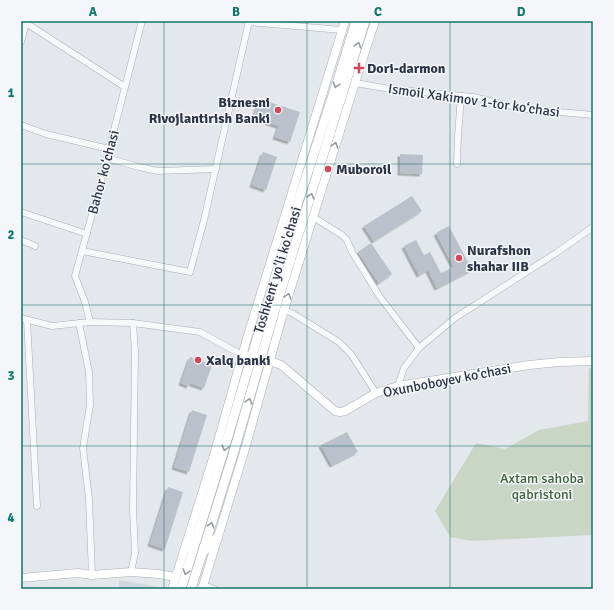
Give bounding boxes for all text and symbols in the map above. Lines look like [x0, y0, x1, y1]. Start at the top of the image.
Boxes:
text: A [89, 4, 98, 20]
text: B [232, 4, 240, 20]
text: C [374, 4, 382, 20]
text: D [517, 4, 526, 20]
one-way arrow [353, 42, 362, 49]
place label: Dori-darmon [367, 60, 446, 77]
marker: Dori-darmon [354, 63, 364, 73]
street label: Ismoil Xakimov 1-tor ko‘chasi [387, 80, 561, 121]
one-way arrow [332, 81, 341, 88]
text: 1 [7, 85, 15, 101]
place label: Biznesni Rivojlantirish Banki [149, 94, 270, 127]
marker: Biznesni Rivojlantirish Banki [273, 105, 283, 115]
street label: Bahor ko‘chasi [84, 128, 123, 216]
one-way arrow [330, 142, 339, 149]
place label: Muboroil [336, 161, 392, 178]
marker: Muboroil [323, 164, 333, 174]
one-way arrow [306, 192, 315, 199]
street label: Toshkent yo'li ko'chasi [250, 205, 305, 336]
text: 2 [7, 227, 15, 243]
place label: Nurafshon shahar IIB [467, 242, 531, 275]
marker: Nurafshon shahar IIB [454, 253, 464, 263]
one-way arrow [283, 293, 292, 300]
place label: Xalq banki [206, 352, 270, 369]
marker: Xalq banki [193, 355, 203, 365]
street label: Oxunboboyev ko‘chasi [382, 360, 513, 401]
text: 3 [7, 368, 15, 384]
one-way arrow [244, 397, 253, 404]
one-way arrow [221, 444, 230, 451]
park label: Axtam sahoba qabristoni [500, 470, 584, 503]
text: 4 [7, 510, 15, 526]
one-way arrow [206, 522, 215, 529]
one-way arrow [182, 568, 191, 575]

